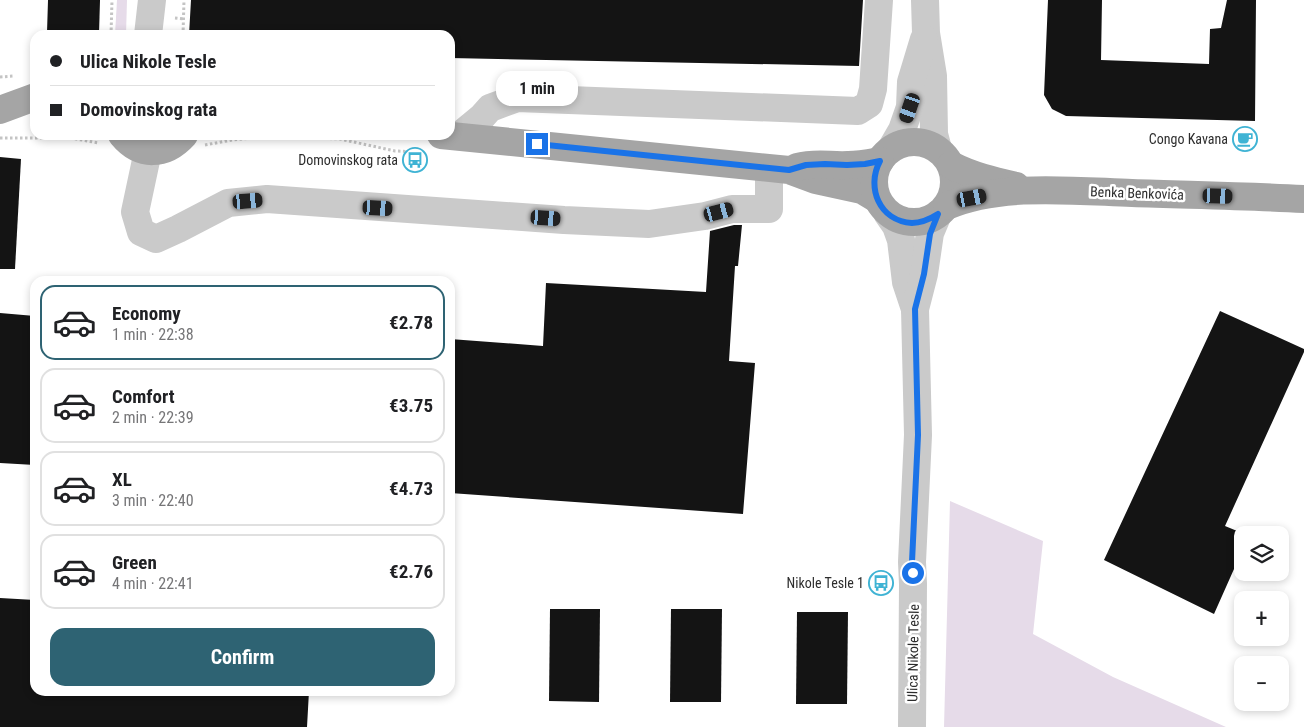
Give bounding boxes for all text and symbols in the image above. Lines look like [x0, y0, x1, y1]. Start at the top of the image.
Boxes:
text: Ulica Nikole Tesle [80, 50, 216, 73]
callout: 1 min [496, 72, 578, 106]
text: 1 min [519, 79, 555, 98]
car [898, 91, 921, 125]
text: Domovinskog rata [80, 98, 217, 121]
cafe icon: Congo Kavana [1232, 126, 1258, 152]
place label: Congo Kavana [1149, 131, 1228, 147]
route end [526, 133, 548, 155]
bus stop icon: Domovinskog rata [402, 147, 428, 173]
place label: Domovinskog rata [298, 152, 398, 168]
street label: Benka Benkovića [1090, 183, 1184, 203]
car [955, 188, 988, 208]
car [1202, 188, 1233, 204]
car [232, 192, 263, 210]
car [362, 200, 393, 216]
car [702, 201, 735, 223]
car [530, 209, 561, 227]
icon: car [52, 300, 97, 345]
text: Economy [112, 302, 181, 325]
text: €2.78 [389, 311, 433, 334]
text: 1 min · 22:38 [112, 325, 194, 344]
icon: car [52, 383, 97, 428]
text: Comfort [112, 385, 175, 408]
text: €3.75 [389, 394, 433, 417]
text: 2 min · 22:39 [112, 408, 194, 427]
icon: car [52, 466, 97, 511]
text: XL [112, 468, 132, 491]
text: €4.73 [389, 477, 433, 500]
text: 3 min · 22:40 [112, 491, 194, 510]
map controls [1234, 526, 1289, 711]
button: layers [1234, 526, 1289, 581]
icon: car [52, 549, 97, 594]
text: Green [112, 551, 157, 574]
text: €2.76 [389, 560, 433, 583]
route start [902, 562, 924, 584]
bus stop icon: Nikole Tesle 1 [868, 570, 894, 596]
text: 4 min · 22:41 [112, 574, 194, 593]
place label: Nikole Tesle 1 [787, 575, 864, 591]
button: + [1234, 591, 1289, 646]
street label: Ulica Nikole Tesle [904, 603, 922, 702]
button: Confirm [50, 628, 435, 686]
button: − [1234, 656, 1289, 711]

